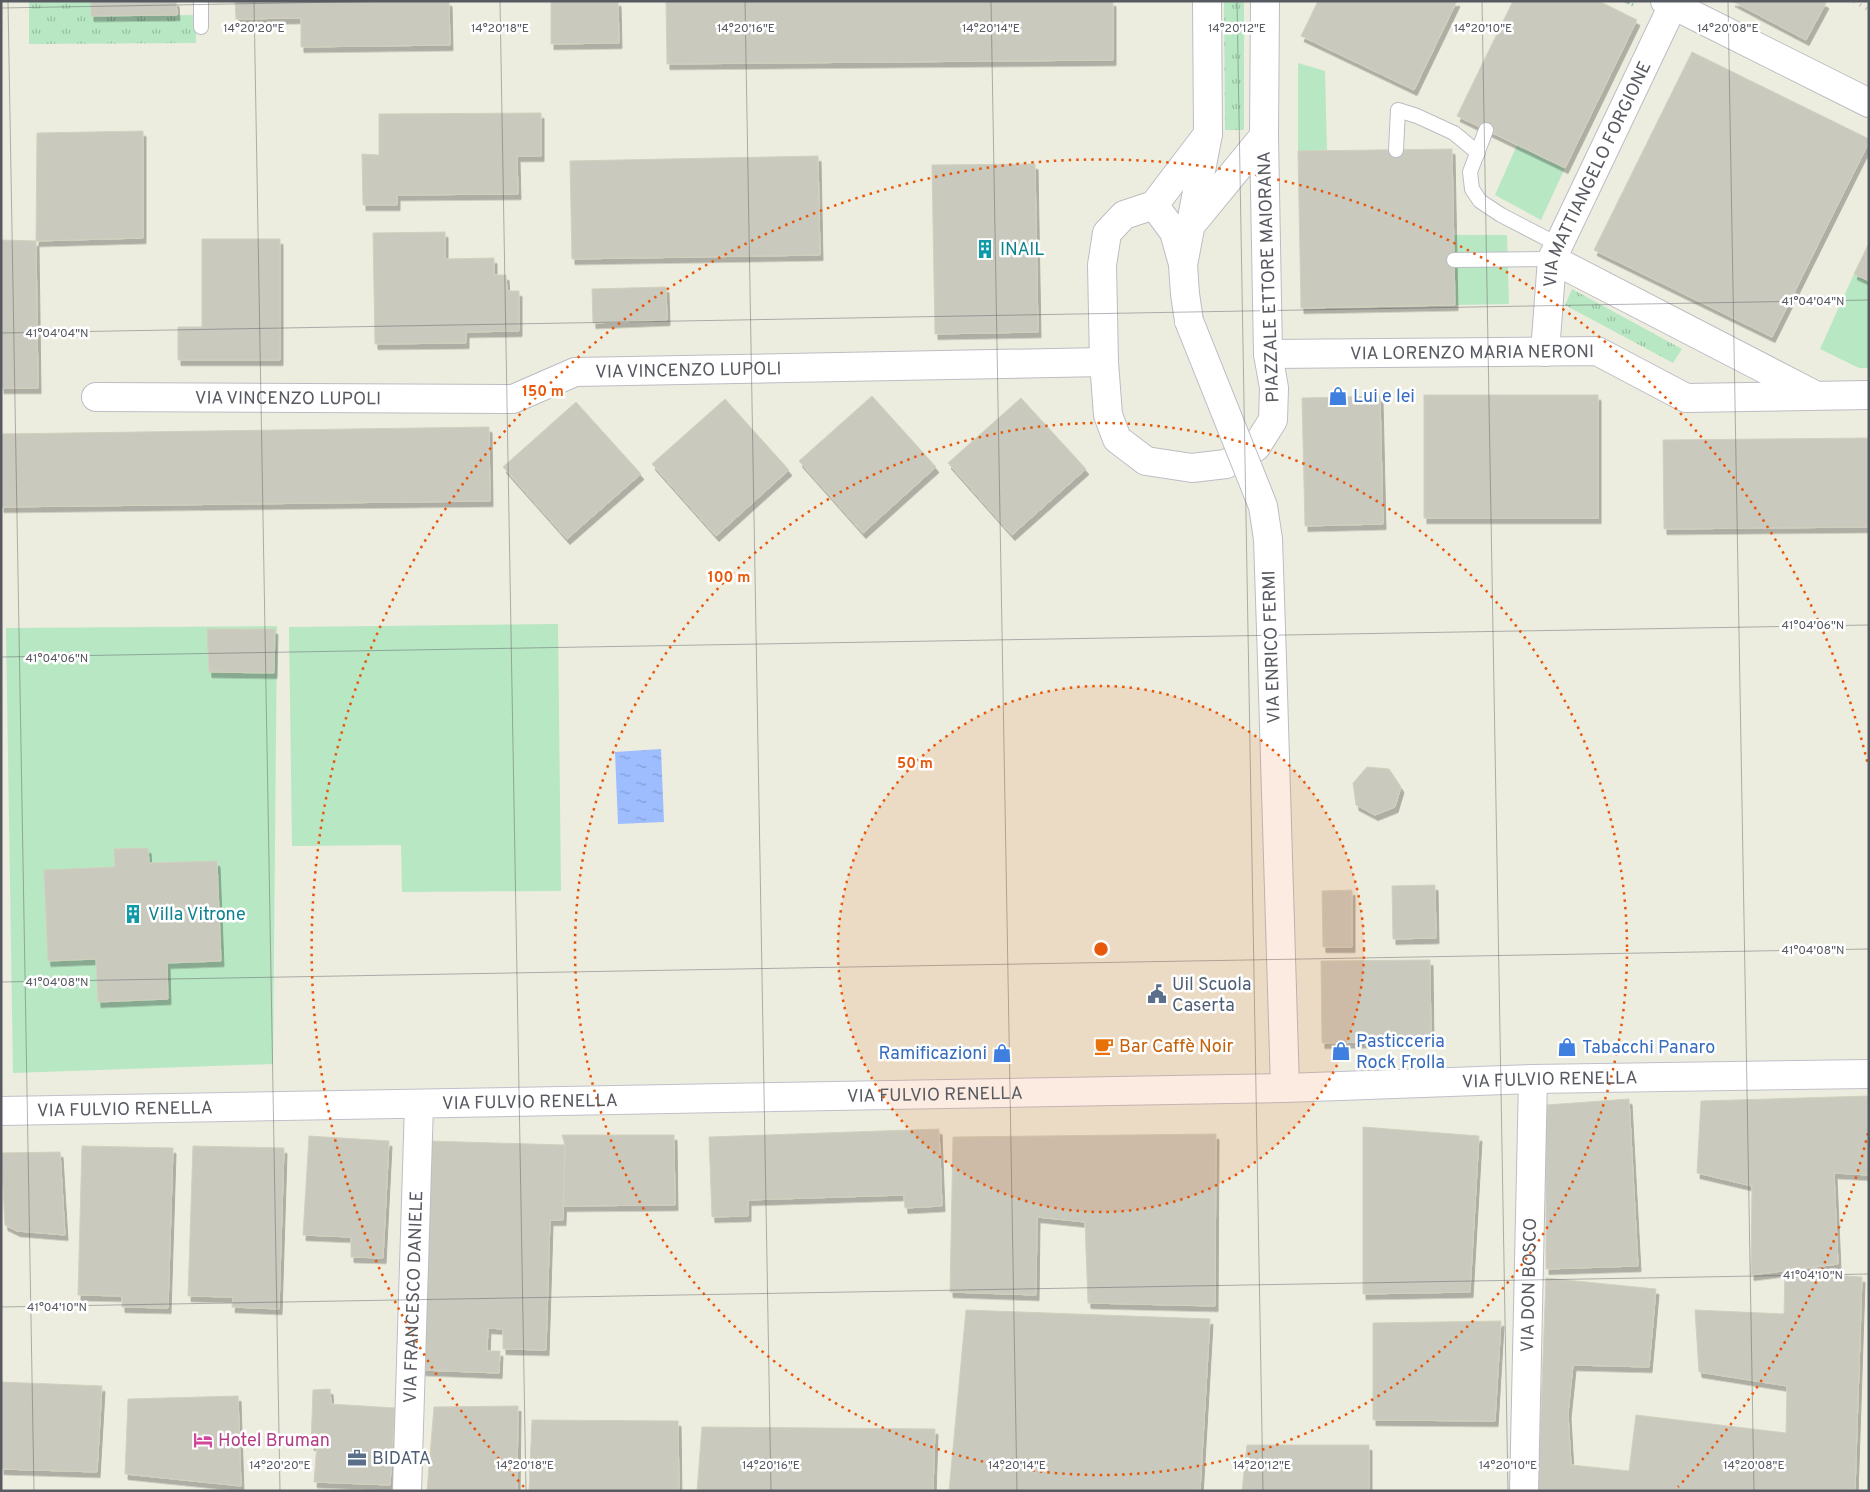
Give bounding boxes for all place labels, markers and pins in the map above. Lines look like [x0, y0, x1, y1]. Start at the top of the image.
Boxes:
building icon: INAIL [974, 238, 996, 260]
place label: INAIL [1000, 239, 1044, 262]
shop icon: Lui e lei [1327, 385, 1349, 407]
place label: Lui e lei [1353, 386, 1415, 409]
building icon: Villa Vitrone [122, 903, 144, 925]
place label: Villa Vitrone [148, 904, 246, 927]
centre of rings [1092, 940, 1110, 958]
place label: Uil Scuola Caserta [1172, 974, 1251, 1018]
public building icon: Uil Scuola Caserta [1146, 983, 1168, 1005]
place label: Pasticceria Rock Frolla [1356, 1031, 1445, 1075]
cafe icon: Bar Caffè Noir [1093, 1035, 1115, 1057]
place label: Bar Caffè Noir [1119, 1036, 1233, 1059]
shop icon: Tabacchi Panaro [1556, 1036, 1578, 1058]
place label: Tabacchi Panaro [1582, 1037, 1715, 1060]
shop icon: Pasticceria Rock Frolla [1330, 1040, 1352, 1062]
shop icon: Ramificazioni [991, 1042, 1013, 1064]
place label: Ramificazioni [879, 1043, 987, 1066]
hotel icon: Hotel Bruman [192, 1429, 214, 1451]
place label: Hotel Bruman [218, 1430, 330, 1453]
office icon: BIDATA [346, 1447, 368, 1469]
place label: BIDATA [372, 1448, 431, 1471]

